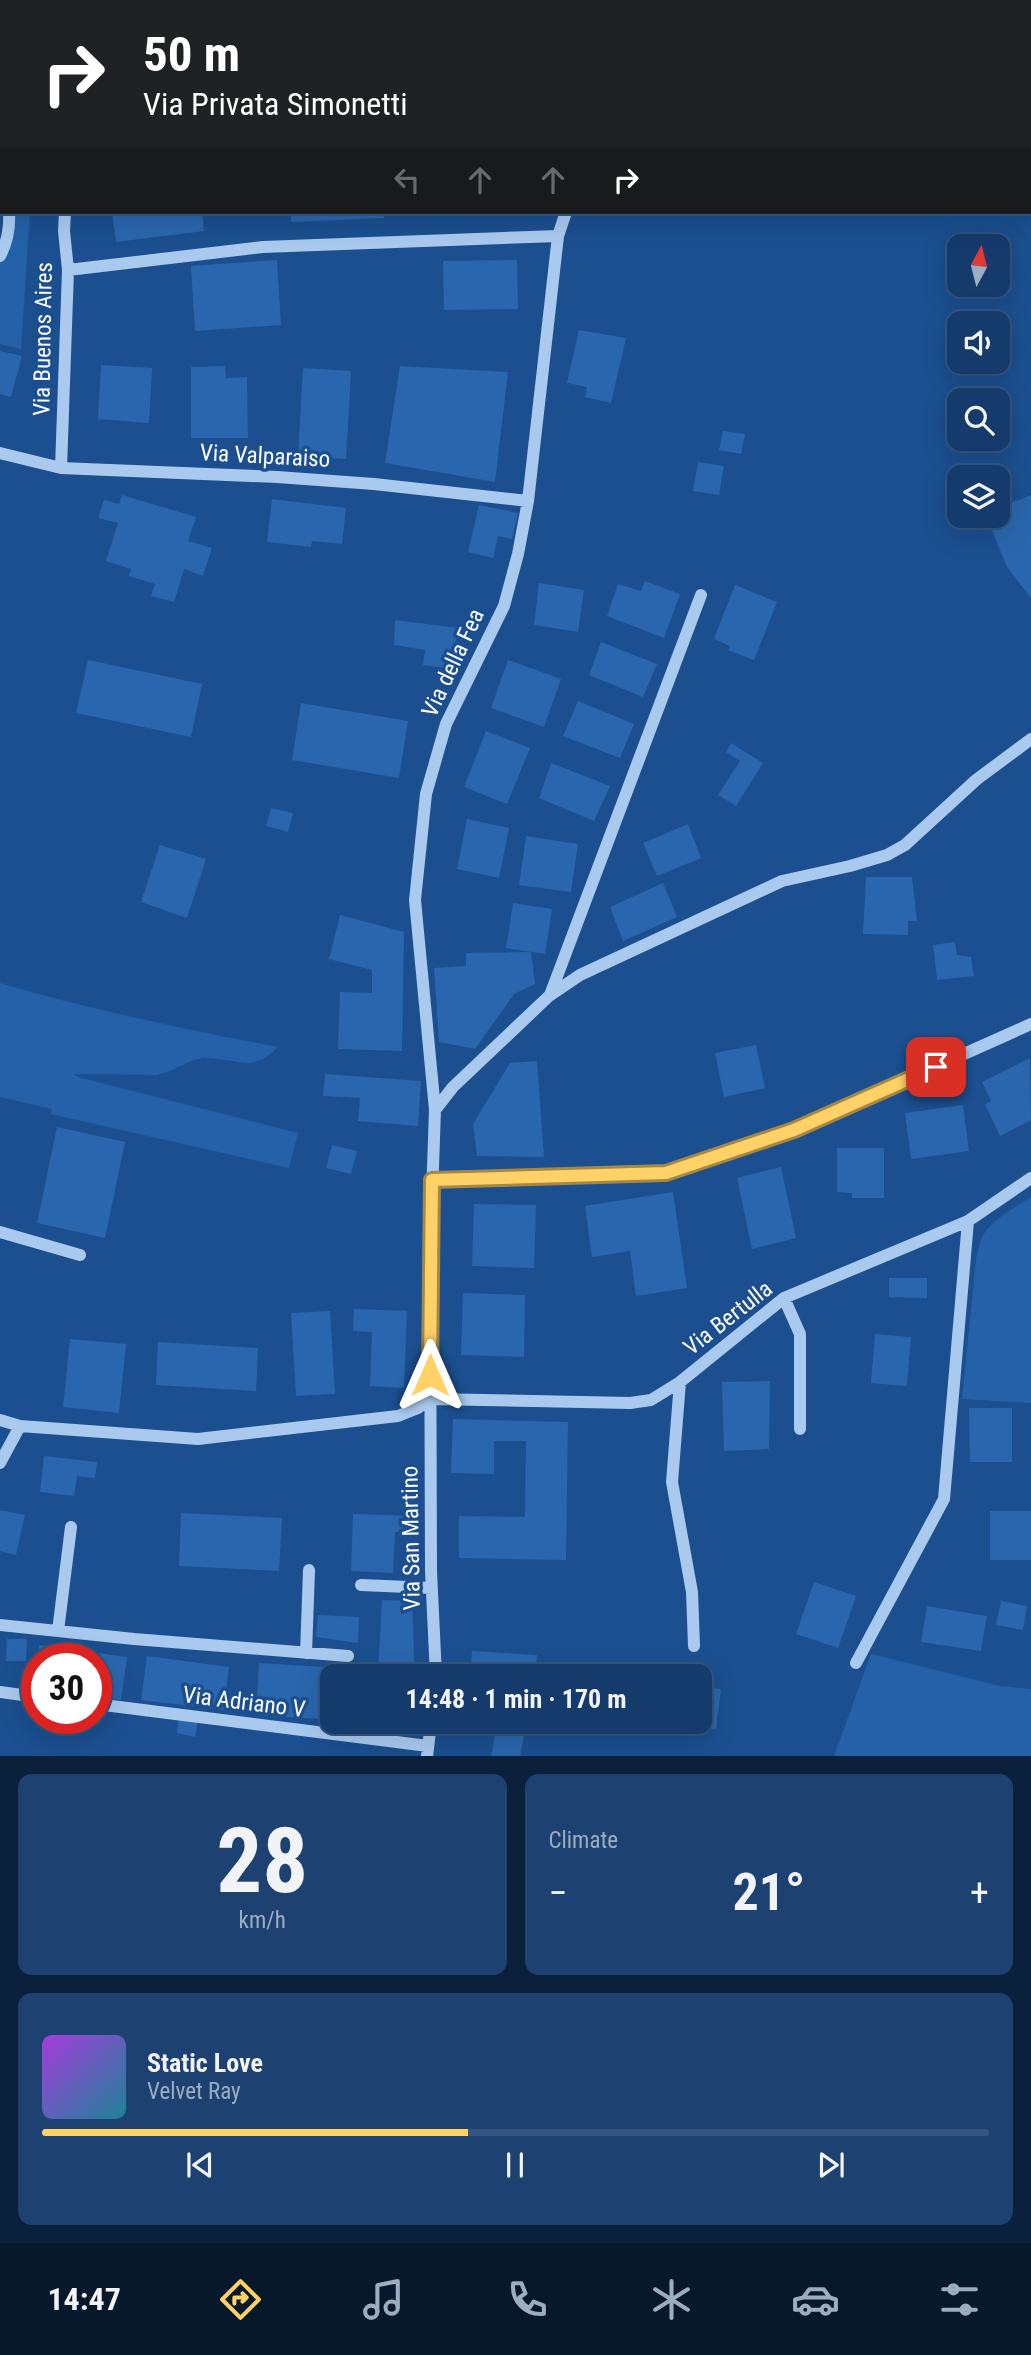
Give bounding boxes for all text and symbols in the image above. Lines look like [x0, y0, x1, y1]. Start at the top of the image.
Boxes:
text: 50 m [143, 26, 240, 83]
icon: right [28, 28, 119, 119]
text: Via Privata Simonetti [143, 85, 408, 123]
icon: left [388, 161, 426, 199]
icon: ahead [461, 161, 499, 199]
icon: ahead [534, 161, 572, 199]
icon: right [607, 161, 645, 199]
north arrow [947, 234, 1010, 298]
map controls [947, 234, 1010, 528]
street label: Via Buenos Aires [28, 262, 58, 416]
button: sound [947, 311, 1010, 374]
button: search [947, 388, 1010, 451]
street label: Via Valparaiso [199, 439, 331, 473]
button: layers [947, 465, 1010, 528]
street label: Via della Fea [416, 605, 490, 721]
pin [906, 1037, 966, 1097]
icon: arrive [917, 1048, 955, 1086]
street label: Via Bertulla [678, 1275, 778, 1361]
position arrow [393, 1338, 467, 1412]
street label: Via San Martino [396, 1465, 426, 1611]
speed limit sign: 30 [21, 1643, 112, 1734]
street label: Via Adriano V [181, 1681, 307, 1723]
text: 14:48 · 1 min · 170 m [406, 1684, 626, 1714]
text: 28 [216, 1808, 308, 1914]
text: Climate [549, 1827, 618, 1854]
text: 21° [732, 1862, 805, 1923]
text: − [549, 1871, 568, 1915]
text: + [970, 1871, 989, 1915]
text: km/h [239, 1907, 286, 1934]
text: Static Love [147, 2048, 263, 2078]
text: Velvet Ray [147, 2078, 241, 2105]
icon: previous [181, 2146, 219, 2184]
icon: pause [496, 2146, 534, 2184]
icon: next [812, 2146, 850, 2184]
icon: directions [216, 2275, 265, 2324]
icon: music [359, 2275, 408, 2324]
icon: phone [503, 2275, 552, 2324]
icon: climate [647, 2275, 696, 2324]
icon: car [791, 2275, 840, 2324]
icon: filters [935, 2275, 984, 2324]
text: 14:47 [47, 2280, 121, 2318]

